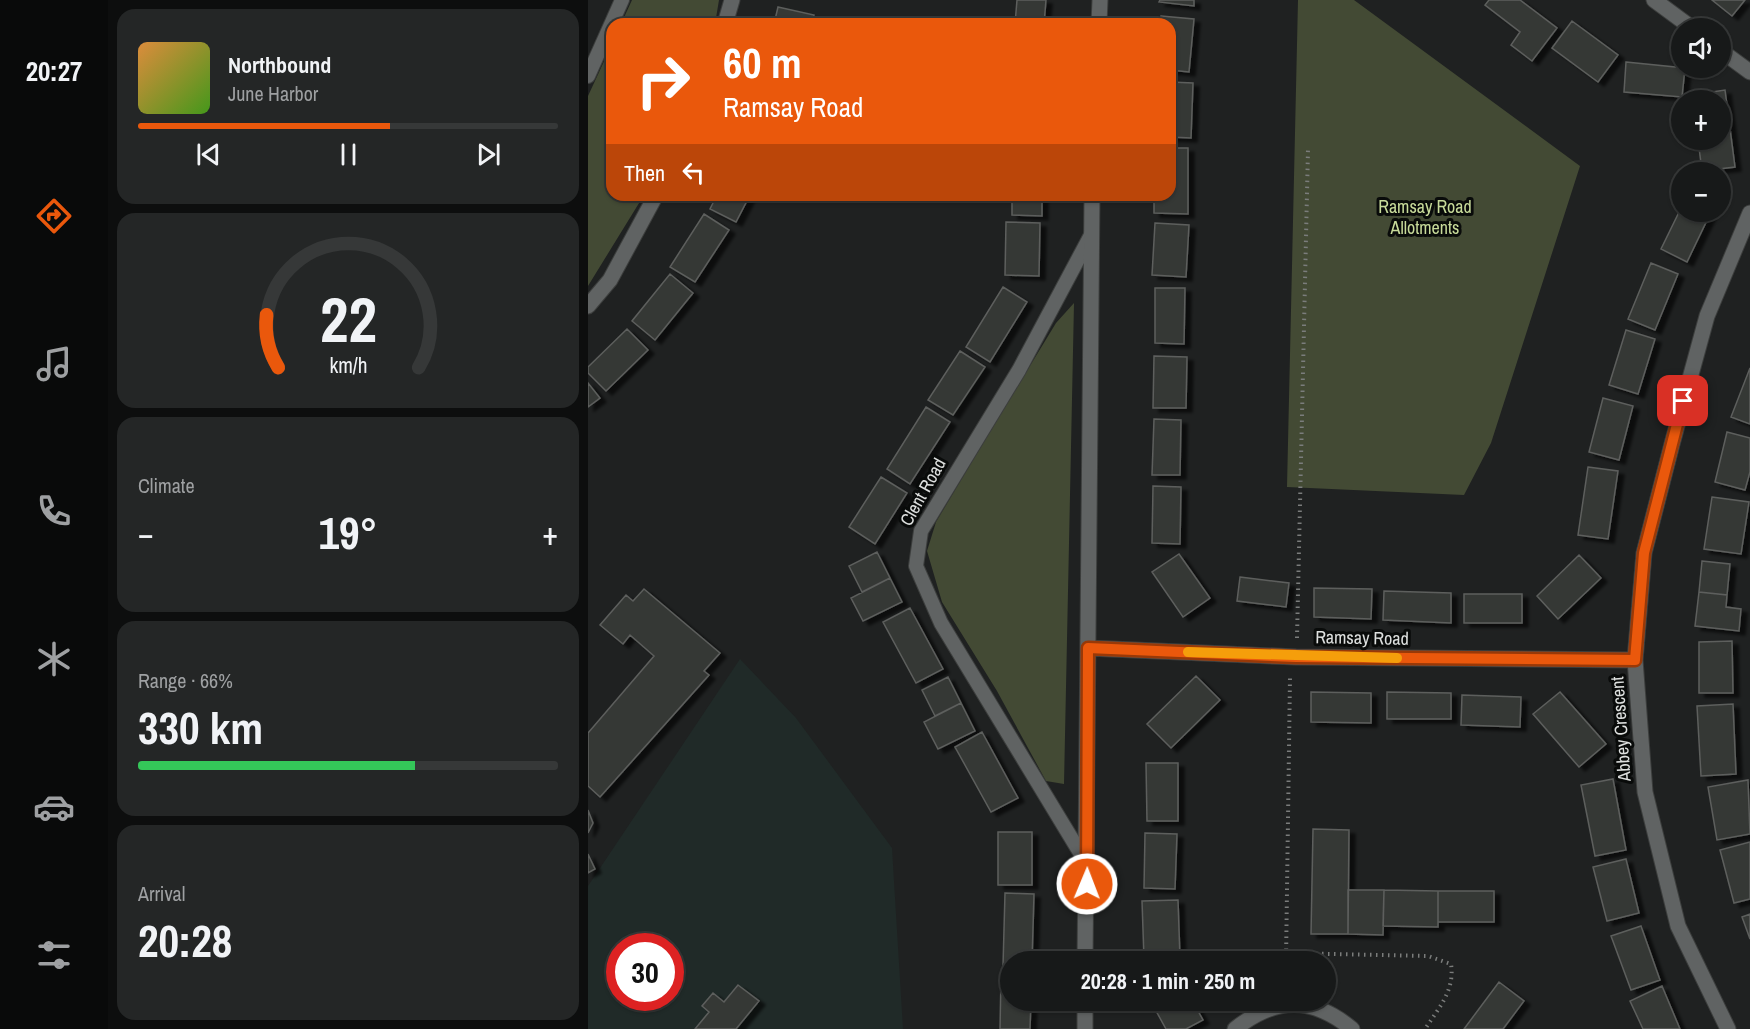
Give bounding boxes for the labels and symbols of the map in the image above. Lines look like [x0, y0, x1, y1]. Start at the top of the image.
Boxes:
park label: Ramsay Road Allotments [1378, 194, 1472, 240]
pin [1657, 375, 1708, 426]
street label: Clent Road [894, 453, 951, 530]
street label: Ramsay Road [1315, 624, 1409, 651]
street label: Abbey Crescent [1604, 676, 1637, 783]
position arrow [1055, 852, 1119, 916]
speed limit sign: 30 [606, 933, 684, 1011]

